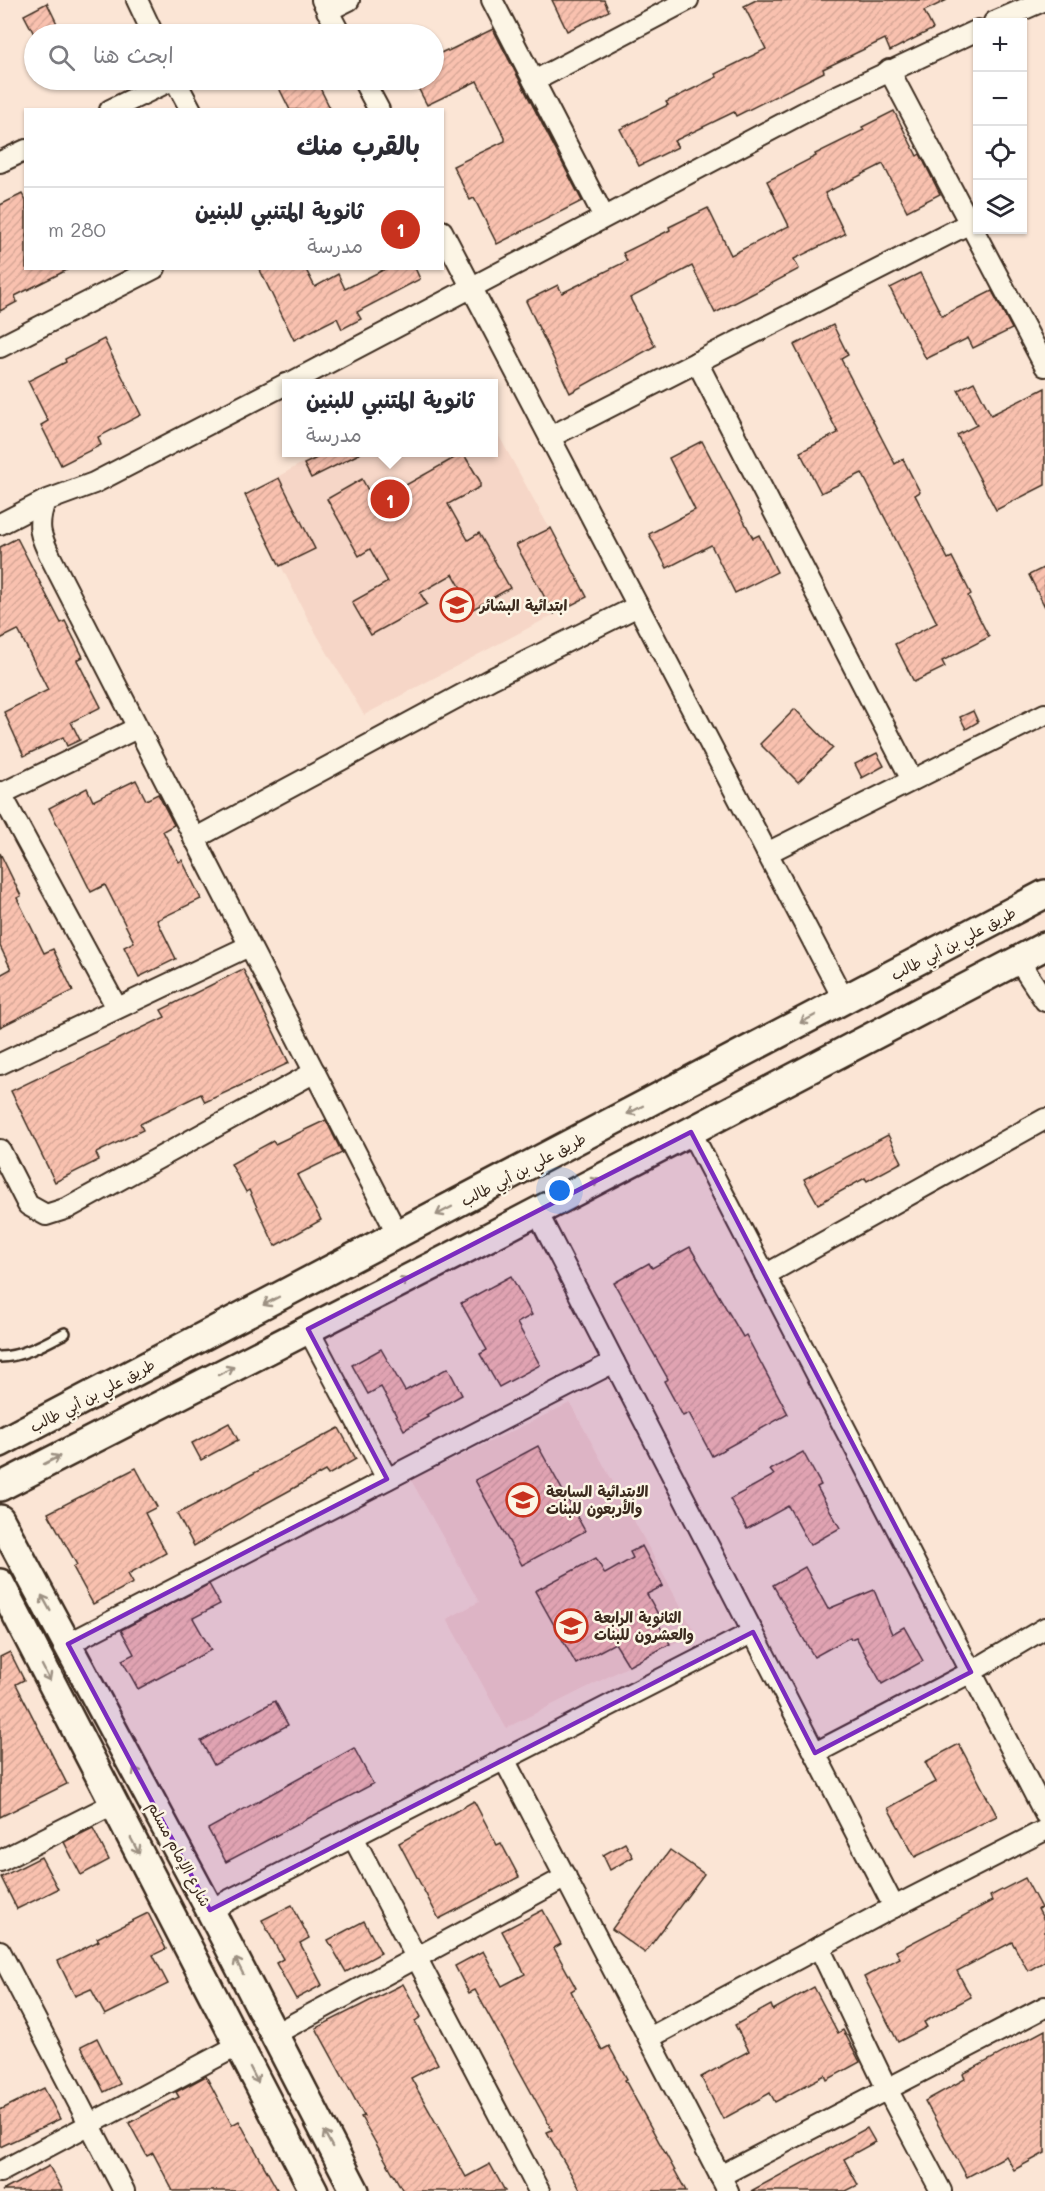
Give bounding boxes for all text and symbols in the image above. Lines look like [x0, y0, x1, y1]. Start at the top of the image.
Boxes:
map controls [973, 18, 1027, 234]
button: + [973, 18, 1027, 72]
search box [24, 24, 444, 90]
text: ابحث هنا [93, 40, 174, 69]
icon: search [45, 41, 78, 74]
button: − [973, 72, 1027, 126]
button: locate [973, 126, 1027, 180]
text: بالقرب منك [297, 128, 420, 162]
button: layers [973, 180, 1027, 234]
text: ثانوية المتنبي للبنين [195, 196, 363, 225]
text: 280 m [48, 216, 106, 242]
text: 1 [396, 216, 405, 242]
text: مدرسة [307, 232, 363, 258]
popup [282, 379, 498, 457]
text: ثانوية المتنبي للبنين [306, 385, 474, 414]
text: مدرسة [306, 421, 362, 447]
pin: 1 [370, 476, 410, 522]
school or university icon: ابتدائية البشائر [439, 587, 475, 623]
place label: ابتدائية البشائر [478, 595, 567, 615]
street label: طريق علي بن أبي طالب [887, 902, 1021, 988]
one-way arrow [799, 1014, 817, 1025]
one-way arrow [627, 1104, 644, 1116]
street label: طريق علي بن أبي طالب [457, 1128, 591, 1214]
your location [545, 1176, 574, 1205]
one-way arrow [582, 1177, 600, 1189]
one-way arrow [436, 1205, 453, 1217]
one-way arrow [390, 1277, 408, 1288]
one-way arrow [263, 1295, 280, 1307]
street label: طريق علي بن أبي طالب [26, 1354, 160, 1440]
one-way arrow [216, 1365, 234, 1376]
one-way arrow [43, 1453, 61, 1465]
place label: الابتدائية السابعة والأربعون للبنات [546, 1481, 648, 1519]
school or university icon: الابتدائية السابعة والأربعون للبنات [505, 1482, 541, 1518]
one-way arrow [40, 1595, 52, 1612]
place label: الثانوية الرابعة والعشرون للبنات [594, 1607, 694, 1645]
school or university icon: الثانوية الرابعة والعشرون للبنات [553, 1608, 589, 1644]
one-way arrow [40, 1663, 52, 1681]
one-way arrow [132, 1767, 144, 1784]
street label: شارع الإمام مسلم [141, 1798, 216, 1911]
one-way arrow [129, 1837, 141, 1854]
one-way arrow [232, 1957, 244, 1975]
one-way arrow [249, 2065, 260, 2083]
one-way arrow [322, 2131, 333, 2149]

